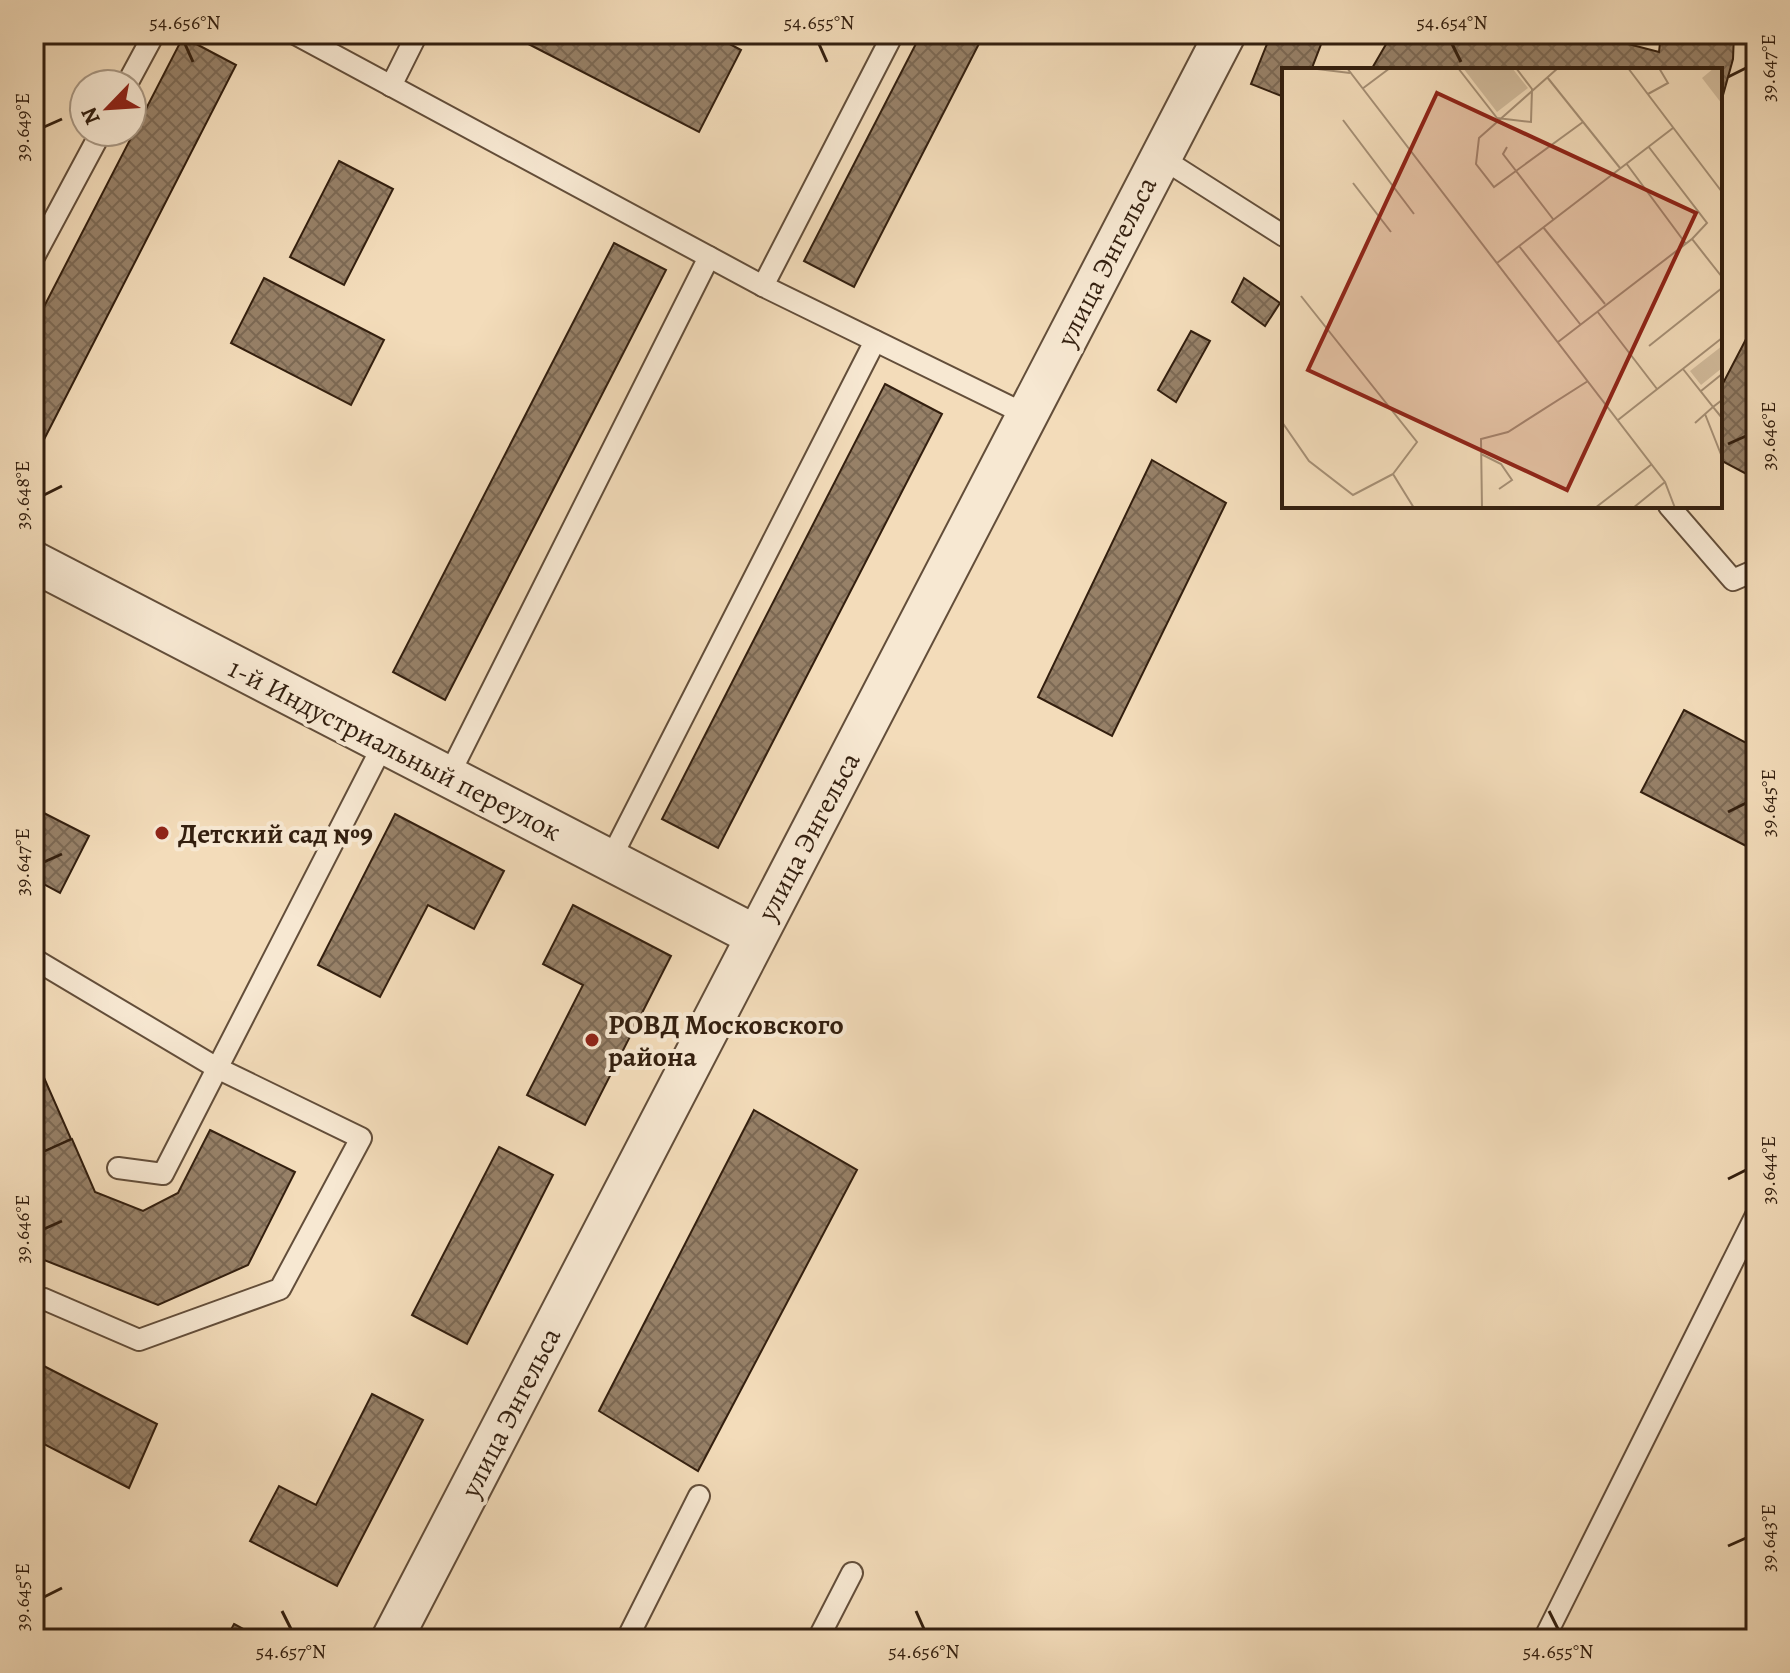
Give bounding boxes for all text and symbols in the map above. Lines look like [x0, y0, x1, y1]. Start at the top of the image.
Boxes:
text: 54.656°N [149, 9, 221, 36]
text: 54.655°N [784, 9, 854, 36]
text: 54.654°N [1416, 9, 1488, 36]
text: 39.647°E [1755, 34, 1782, 102]
north arrow [68, 68, 148, 148]
inset map [1282, 68, 1722, 508]
text: 39.649°E [9, 93, 36, 161]
text: N [74, 102, 108, 130]
street label: улица Энгельса [1047, 170, 1166, 354]
text: 39.646°E [1755, 402, 1782, 470]
text: 39.648°E [9, 460, 36, 530]
street label: 1-й Индустриальный переулок [222, 649, 567, 850]
street label: улица Энгельса [748, 745, 869, 928]
text: 39.645°E [1755, 769, 1782, 837]
place label: Детский сад №9 [178, 815, 373, 853]
marker: Детский сад №9 [153, 824, 171, 842]
text: 39.647°E [9, 828, 36, 896]
place label: РОВД Московского района [608, 1006, 844, 1076]
marker: РОВД Московского района [583, 1031, 601, 1049]
text: 39.644°E [1755, 1136, 1782, 1204]
text: 39.646°E [9, 1195, 36, 1263]
street label: улица Энгельса [451, 1321, 570, 1505]
text: 39.643°E [1755, 1504, 1782, 1572]
text: 39.645°E [9, 1563, 36, 1631]
text: 54.657°N [256, 1638, 326, 1665]
text: 54.656°N [888, 1638, 960, 1665]
text: 54.655°N [1523, 1638, 1593, 1665]

